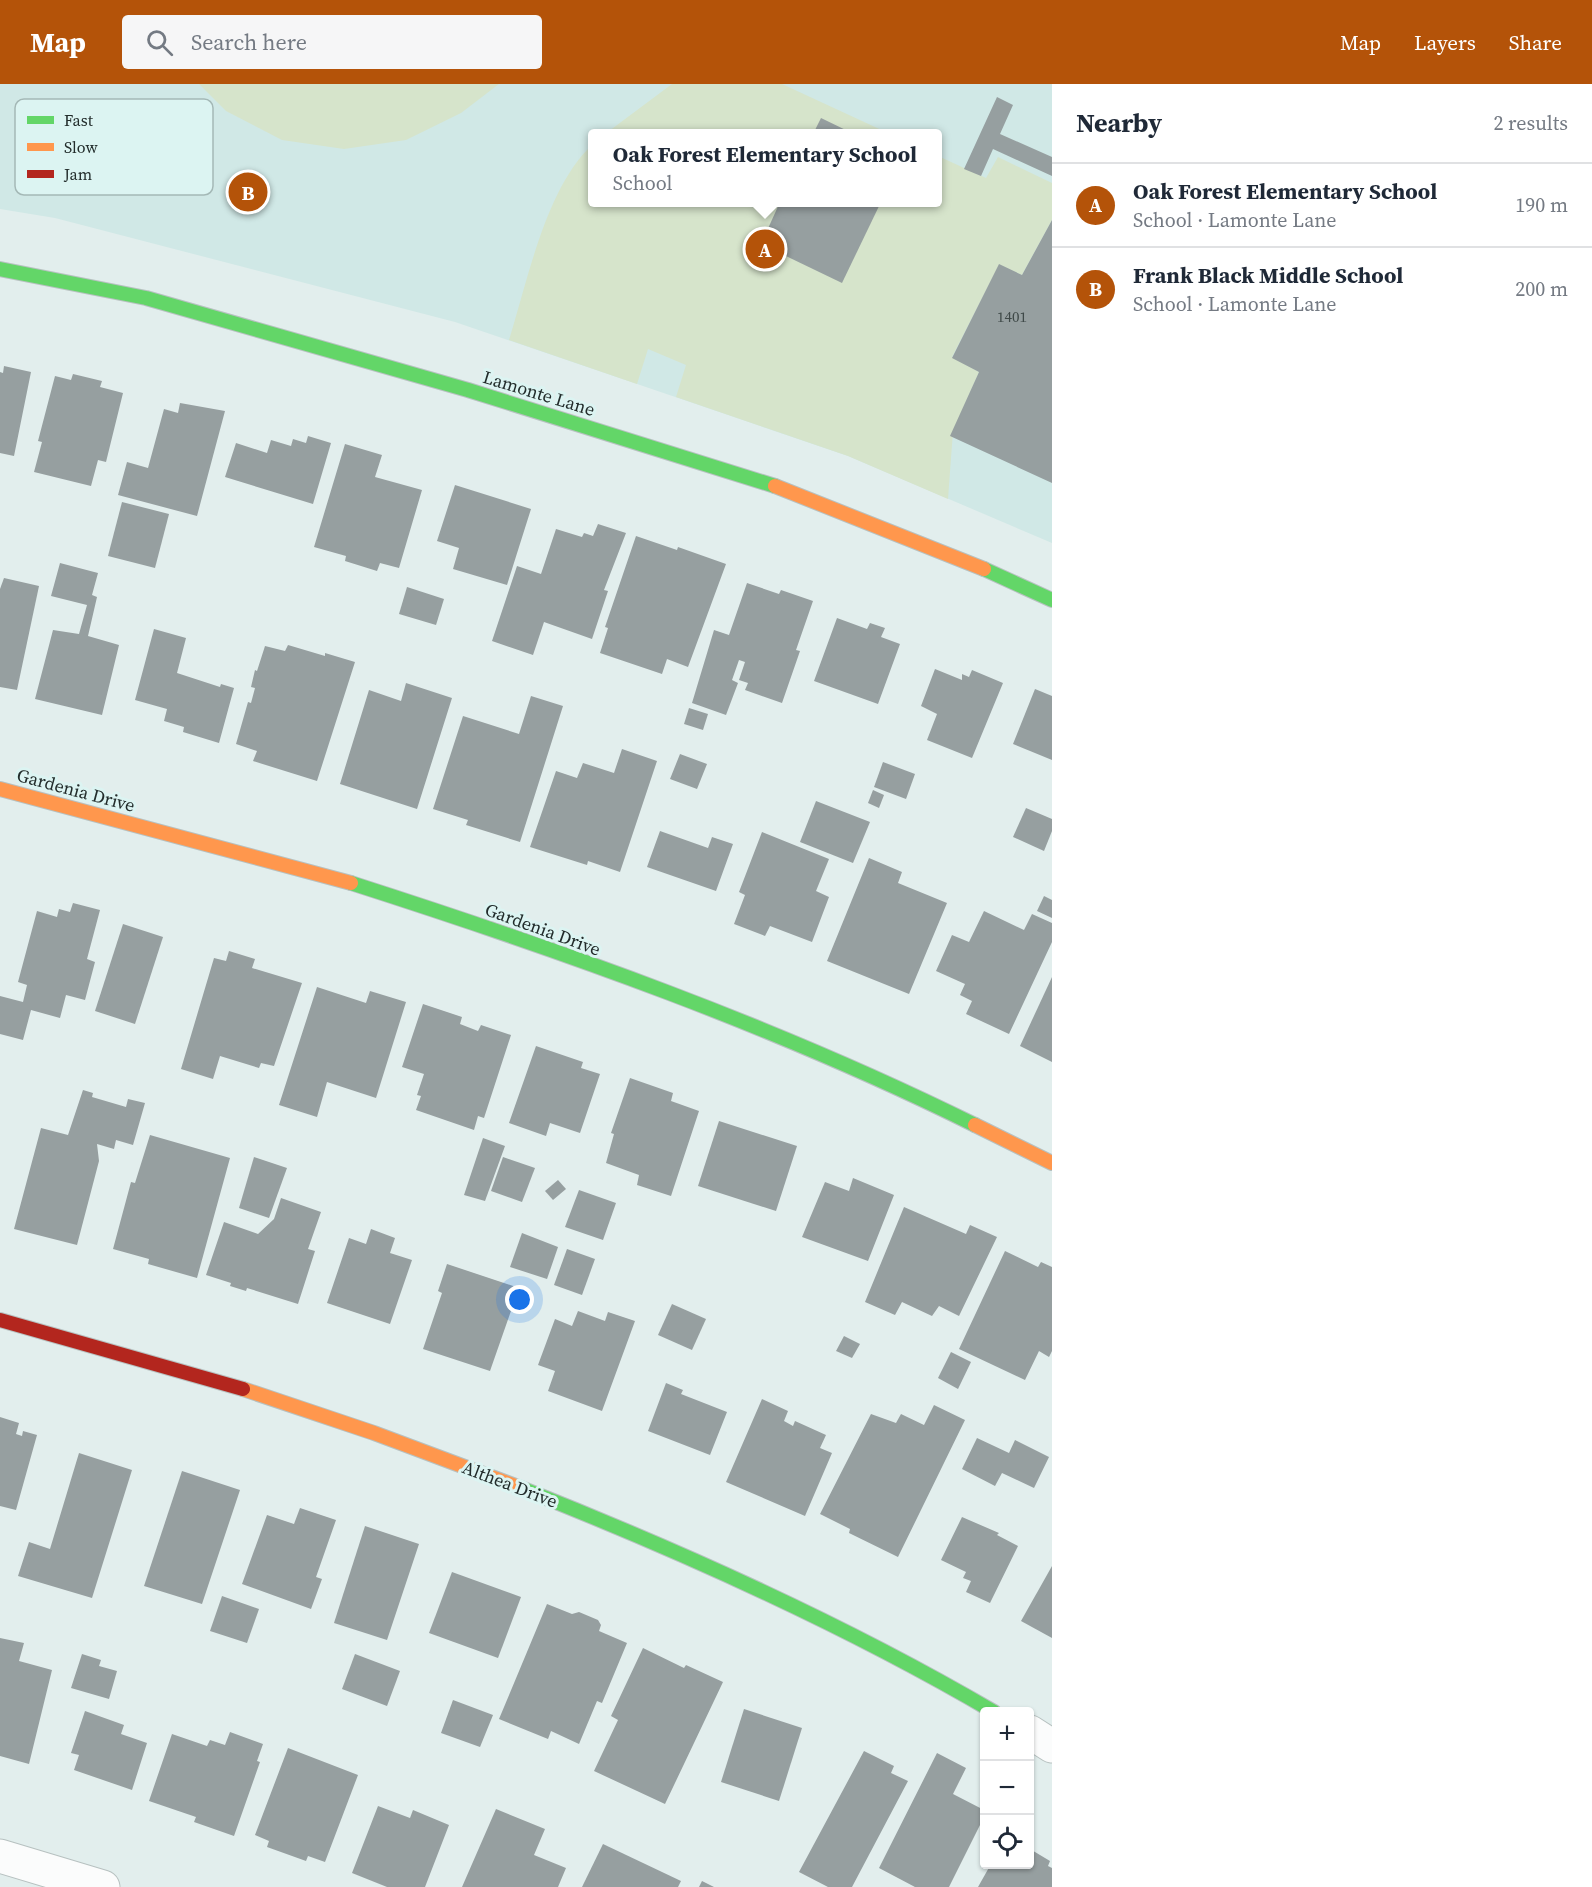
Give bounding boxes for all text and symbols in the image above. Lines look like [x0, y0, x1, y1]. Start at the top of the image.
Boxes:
search box [122, 15, 542, 69]
text: Map [30, 23, 86, 61]
icon: search [143, 26, 176, 59]
text: Search here [191, 27, 307, 57]
text: Map [1340, 28, 1381, 57]
text: Layers [1414, 28, 1476, 57]
text: Share [1509, 28, 1562, 57]
legend [15, 99, 213, 195]
text: Nearby [1076, 105, 1162, 141]
text: Fast [64, 109, 94, 131]
text: 2 results [1493, 109, 1568, 137]
popup [588, 129, 942, 207]
text: Slow [64, 136, 99, 158]
text: Oak Forest Elementary School [613, 139, 917, 169]
text: Jam [63, 163, 92, 185]
text: School [613, 169, 672, 197]
pin: B [228, 170, 268, 214]
text: Oak Forest Elementary School [1133, 176, 1437, 206]
text: A [1089, 191, 1102, 219]
text: 190 m [1515, 191, 1568, 219]
text: School · Lamonte Lane [1133, 206, 1337, 234]
pin: A [746, 226, 784, 272]
text: Frank Black Middle School [1133, 260, 1403, 290]
text: B [1089, 275, 1102, 303]
text: 200 m [1515, 275, 1568, 303]
text: School · Lamonte Lane [1133, 290, 1337, 318]
house number: 1401 [997, 306, 1027, 327]
street label: Lamonte Lane [480, 364, 598, 422]
street label: Gardenia Drive [14, 762, 138, 818]
street label: Gardenia Drive [482, 897, 604, 961]
your location [505, 1285, 534, 1314]
street label: Althea Drive [459, 1454, 561, 1514]
map controls [980, 1707, 1034, 1869]
button: + [980, 1707, 1034, 1761]
button: − [980, 1761, 1034, 1815]
button: locate [980, 1815, 1034, 1869]

